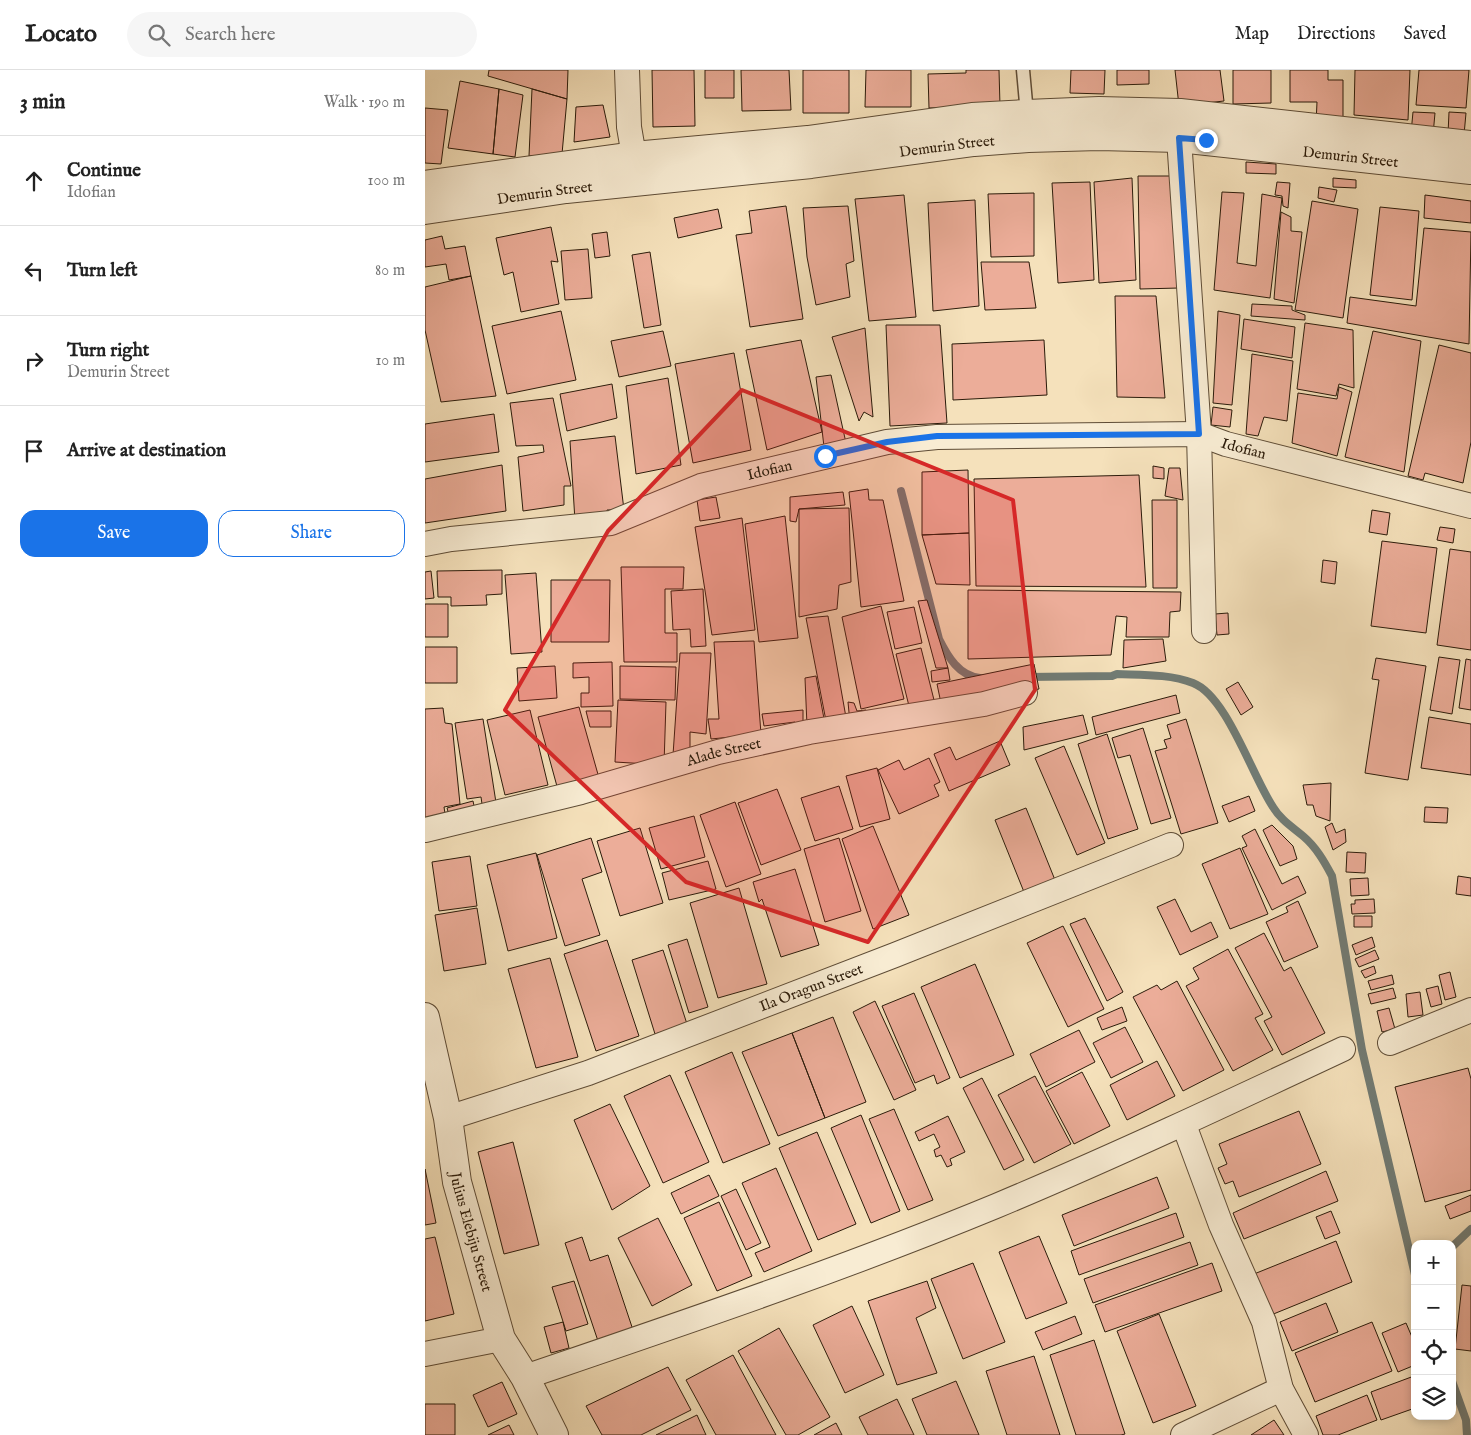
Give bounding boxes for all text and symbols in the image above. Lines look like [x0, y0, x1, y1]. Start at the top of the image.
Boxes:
search box [127, 12, 477, 57]
text: Locato [25, 19, 97, 50]
icon: search [145, 21, 173, 49]
text: Search here [185, 23, 276, 47]
text: Map [1235, 23, 1269, 46]
text: Directions [1297, 23, 1375, 46]
text: Saved [1403, 23, 1446, 46]
text: 3 min [20, 89, 65, 116]
text: Walk · 190 m [324, 93, 405, 113]
route end [1195, 129, 1218, 152]
street label: Demurin Street [898, 131, 996, 162]
street label: Demurin Street [1301, 143, 1399, 172]
text: Continue [67, 159, 141, 183]
icon: ahead [20, 167, 48, 195]
text: 100 m [368, 171, 405, 191]
street label: Demurin Street [496, 177, 593, 209]
text: Idofian [67, 183, 116, 203]
icon: left [20, 257, 48, 285]
text: Turn left [67, 259, 138, 283]
text: 80 m [375, 261, 405, 281]
text: Turn right [67, 339, 149, 363]
icon: right [20, 347, 48, 375]
text: 10 m [375, 351, 405, 371]
text: Demurin Street [67, 363, 170, 383]
street label: Idofian [1218, 434, 1268, 464]
icon: arrive [20, 437, 48, 465]
text: Arrive at destination [67, 439, 226, 463]
route start [814, 445, 837, 468]
street label: Idofian [745, 456, 794, 485]
button: Save [20, 510, 208, 557]
button: Share [218, 510, 405, 557]
street label: Alade Street [683, 734, 763, 771]
street label: Ila Oragun Street [757, 959, 866, 1016]
street label: Julius Elebiju Street [445, 1169, 496, 1294]
map controls [1411, 1240, 1456, 1420]
button: + [1411, 1240, 1456, 1285]
button: − [1411, 1285, 1456, 1330]
button: locate [1411, 1330, 1456, 1375]
button: layers [1411, 1375, 1456, 1420]

